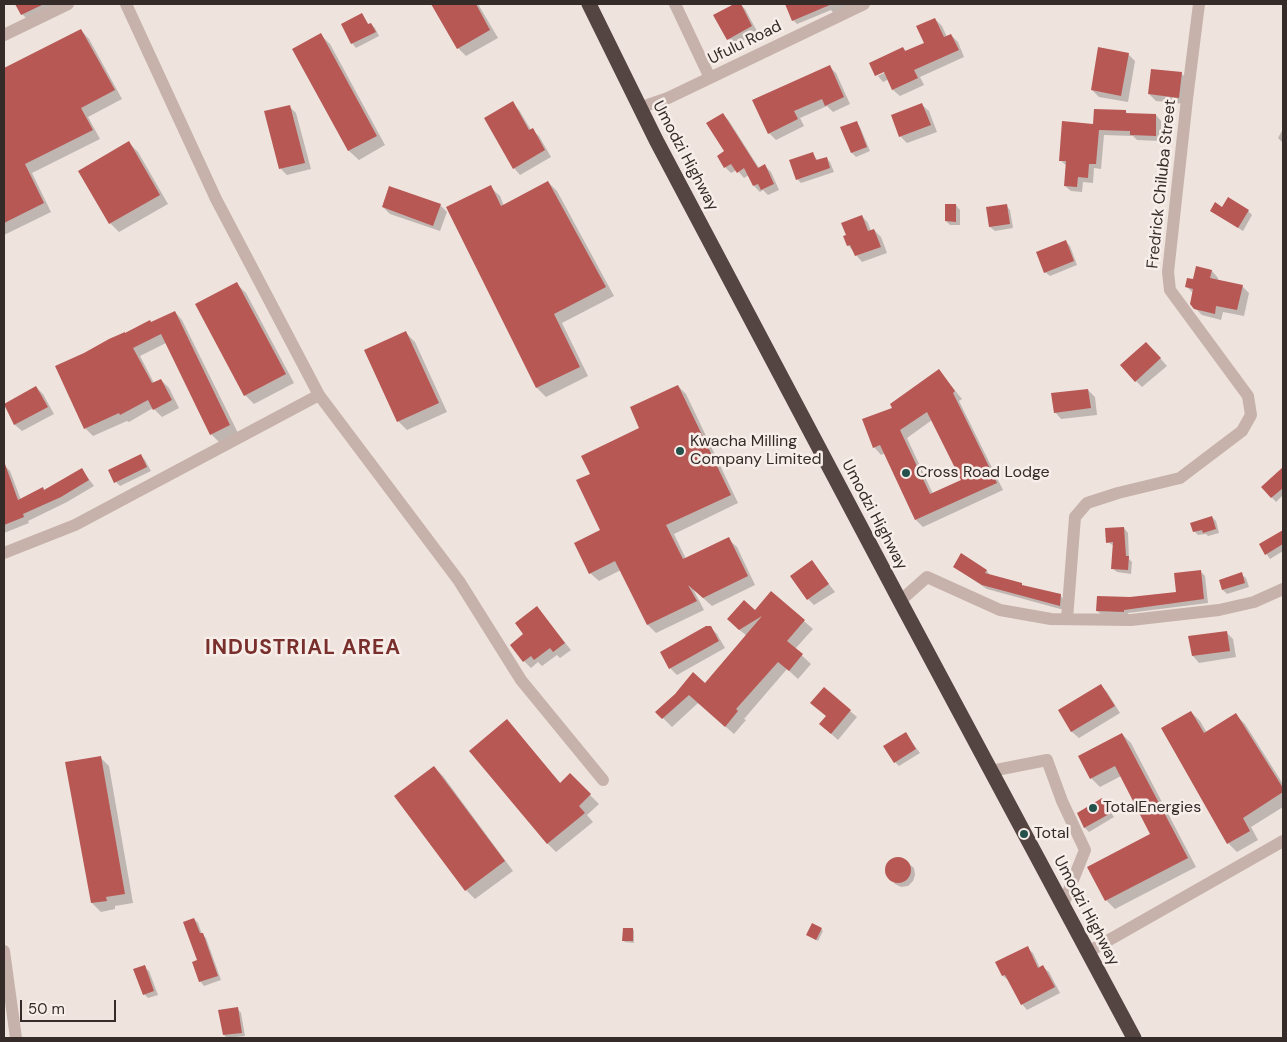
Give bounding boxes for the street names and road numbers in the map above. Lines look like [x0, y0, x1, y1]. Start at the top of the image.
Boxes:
street label: Ufulu Road [705, 17, 785, 69]
street label: Umodzi Highway [648, 98, 722, 214]
street label: Fredrick Chiluba Street [1144, 98, 1180, 270]
street label: Umodzi Highway [837, 457, 911, 573]
street label: Umodzi Highway [1049, 853, 1123, 969]

